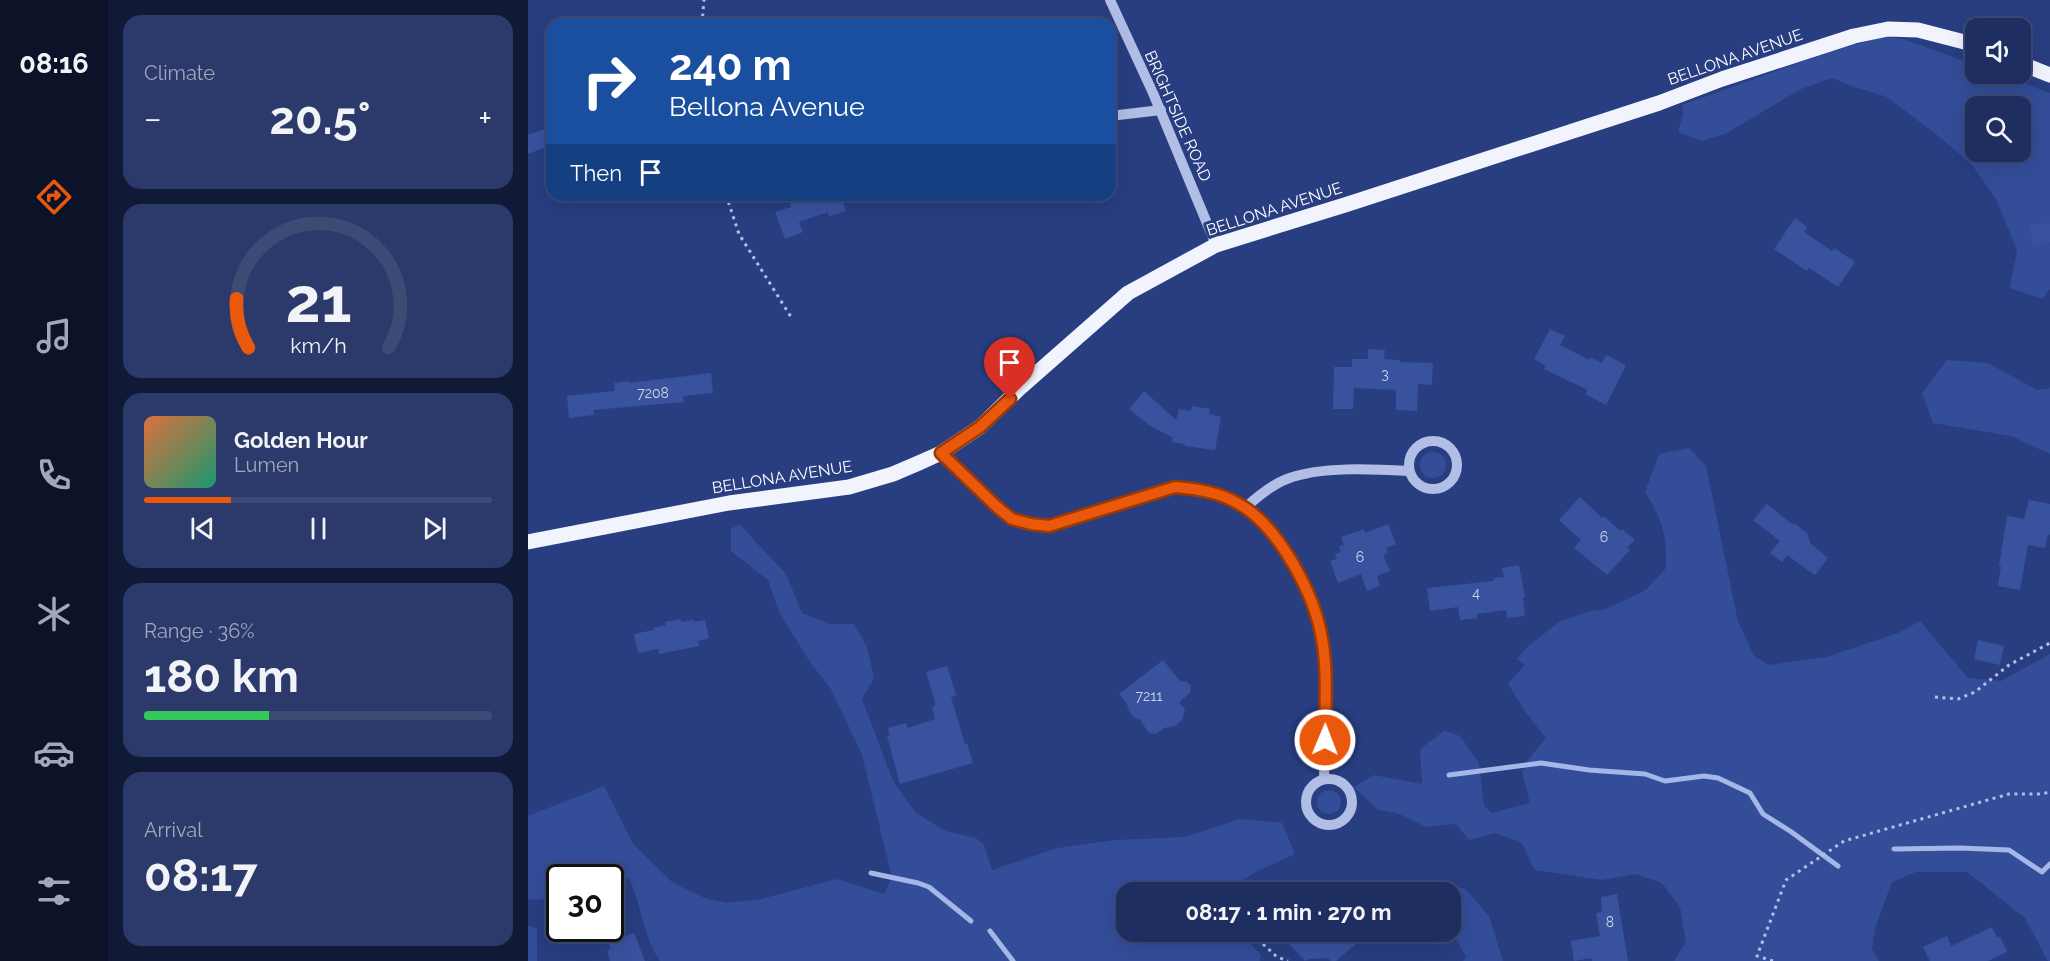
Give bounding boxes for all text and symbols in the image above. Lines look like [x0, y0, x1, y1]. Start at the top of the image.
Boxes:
map controls [1965, 18, 2031, 162]
button: sound [1965, 18, 2031, 84]
street label: BELLONA AVENUE [1665, 25, 1805, 89]
text: 240 m [669, 41, 792, 90]
icon: right [570, 42, 648, 120]
text: 08:16 [19, 48, 89, 79]
street label: BRIGHTSIDE ROAD [1141, 48, 1215, 184]
text: Climate [144, 61, 215, 85]
text: Bellona Avenue [669, 91, 865, 122]
text: 20.5° [270, 92, 370, 145]
button: search [1965, 96, 2031, 162]
text: − [144, 99, 162, 138]
text: + [478, 99, 492, 138]
icon: arrive [634, 156, 667, 189]
text: Then [570, 160, 622, 186]
icon: directions [33, 176, 75, 218]
street label: BELLONA AVENUE [1204, 178, 1344, 240]
text: 21 [285, 263, 351, 337]
icon: music [33, 315, 75, 357]
text: km/h [290, 334, 346, 359]
pin [984, 337, 1035, 399]
icon: arrive [993, 346, 1026, 379]
house number: 3 [1381, 366, 1389, 382]
house number: 7208 [637, 385, 669, 401]
text: Golden Hour [234, 427, 368, 453]
text: Lumen [234, 453, 299, 477]
icon: phone [33, 454, 75, 496]
street label: BELLONA AVENUE [711, 457, 854, 497]
icon: previous [186, 512, 219, 545]
icon: pause [302, 512, 335, 545]
icon: next [418, 512, 451, 545]
house number: 6 [1600, 529, 1608, 545]
house number: 6 [1356, 549, 1364, 565]
house number: 4 [1472, 585, 1480, 601]
icon: climate [33, 593, 75, 635]
text: Range · 36% [144, 619, 255, 643]
text: 180 km [144, 650, 299, 703]
house number: 7211 [1136, 688, 1162, 704]
position arrow [1293, 708, 1357, 772]
icon: car [33, 732, 75, 774]
text: Arrival [144, 818, 203, 842]
text: 08:17 [144, 849, 257, 902]
speed limit sign: 30 [546, 864, 624, 942]
icon: filters [33, 870, 75, 912]
text: 08:17 · 1 min · 270 m [1185, 899, 1392, 925]
house number: 8 [1606, 914, 1614, 930]

